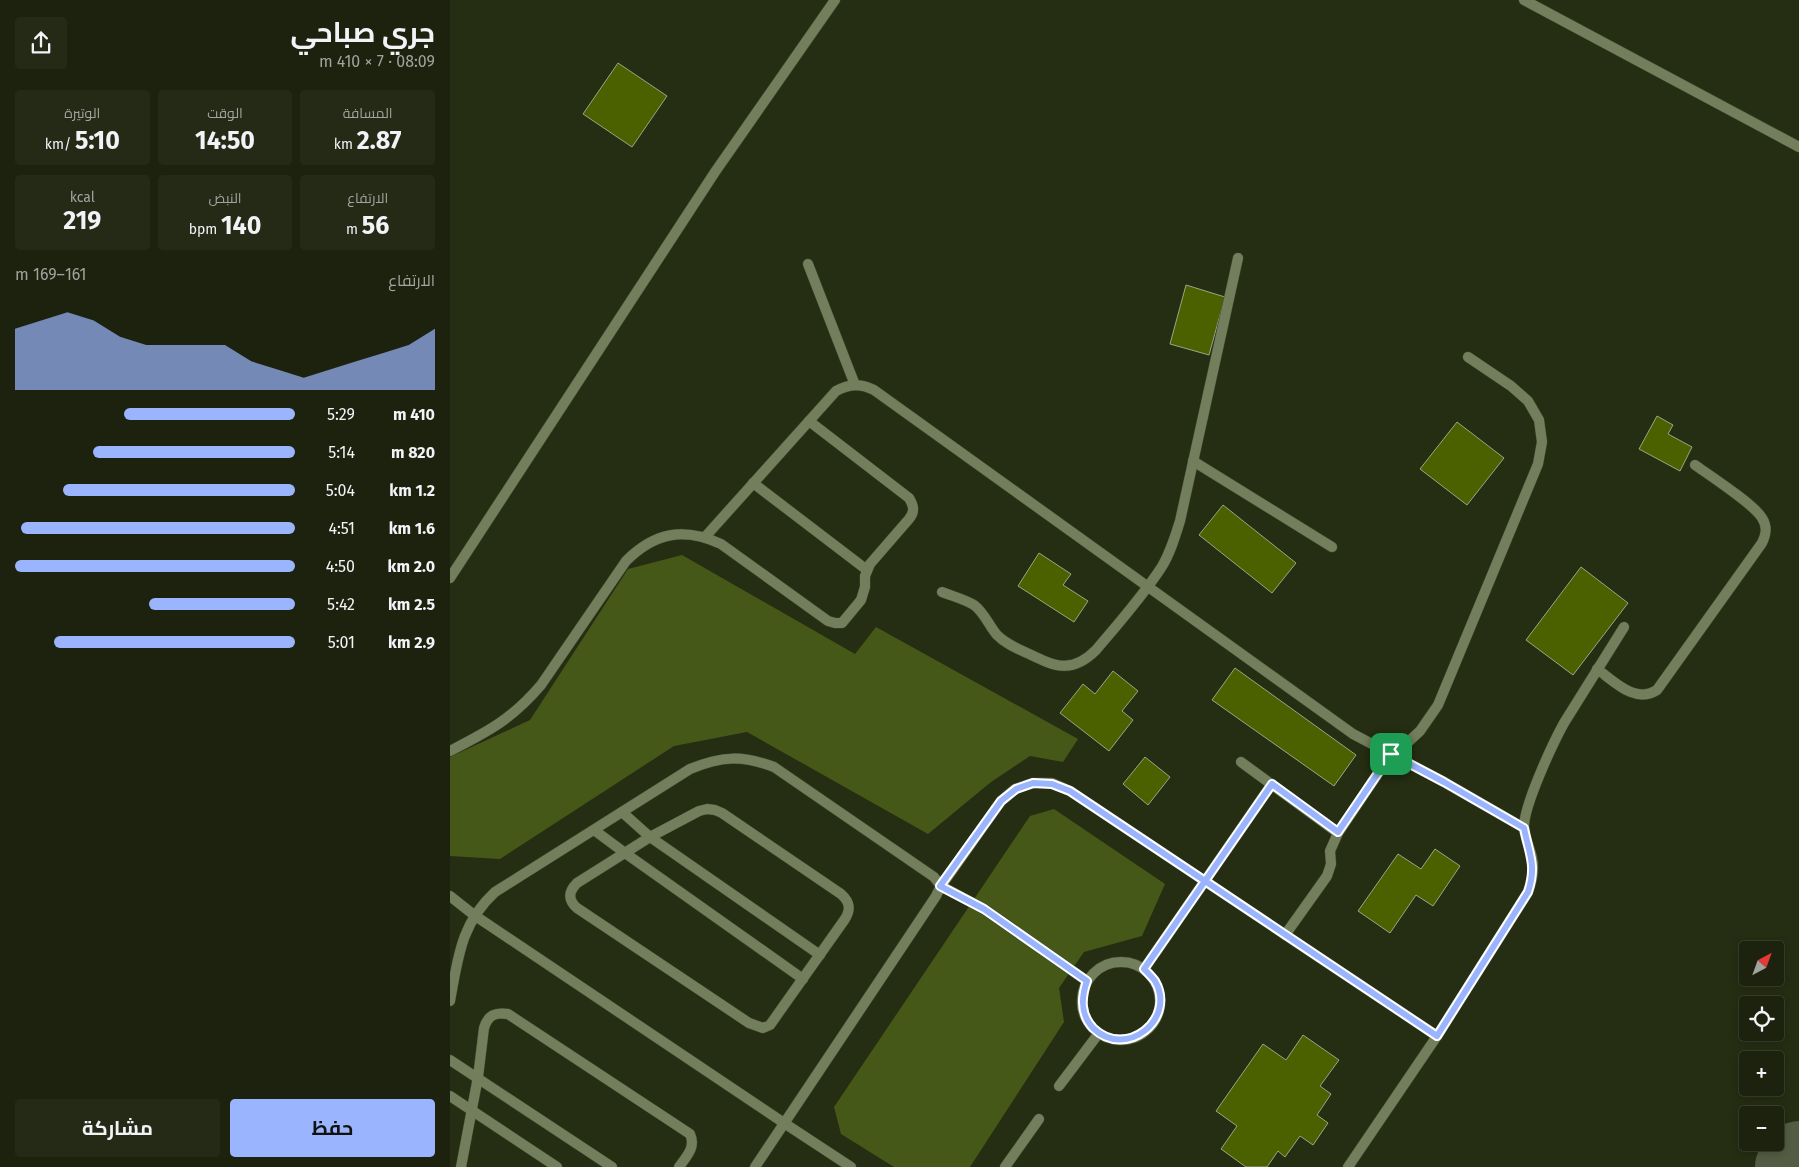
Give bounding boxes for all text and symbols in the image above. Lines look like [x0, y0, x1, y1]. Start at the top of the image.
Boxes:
text: جري صباحي [290, 16, 435, 49]
button: share [15, 17, 67, 69]
text: 08:09 · 7 × 410 m [319, 52, 435, 71]
text: الوتيرة [64, 105, 100, 122]
text: الوقت [207, 105, 243, 122]
text: المسافة [343, 105, 393, 122]
text: 5:10 [75, 126, 120, 156]
text: 14:50 [195, 126, 255, 156]
text: 2.87 [357, 126, 402, 156]
text: /km [45, 136, 75, 153]
text: km [334, 136, 357, 153]
text: kcal [70, 189, 95, 206]
text: النبض [209, 190, 242, 207]
text: الارتفاع [347, 190, 388, 207]
text: 219 [63, 206, 101, 236]
text: 140 [221, 211, 261, 241]
text: 56 [362, 211, 389, 241]
text: bpm [189, 221, 221, 238]
text: m [346, 221, 362, 238]
text: 161–169 m [15, 265, 87, 284]
text: الارتفاع [388, 271, 435, 290]
text: 5:29 [327, 405, 355, 424]
text: 410 m [393, 405, 435, 424]
text: 5:14 [328, 443, 355, 462]
text: 820 m [391, 443, 435, 462]
text: 5:04 [326, 481, 355, 500]
text: 1.2 km [389, 481, 435, 500]
text: 4:51 [328, 519, 355, 538]
text: 1.6 km [389, 519, 435, 538]
text: 4:50 [326, 557, 355, 576]
text: 2.0 km [388, 557, 435, 576]
text: 5:42 [327, 595, 355, 614]
text: 2.5 km [388, 595, 435, 614]
text: 5:01 [328, 633, 355, 652]
text: 2.9 km [388, 633, 435, 652]
pin [1370, 733, 1412, 775]
icon: arrive [1377, 740, 1405, 768]
north arrow [1739, 941, 1784, 986]
map controls [1739, 941, 1784, 1151]
button: locate [1739, 996, 1784, 1041]
button: + [1739, 1051, 1784, 1096]
button: مشاركة [15, 1099, 220, 1157]
button: حفظ [230, 1099, 435, 1157]
button: − [1739, 1106, 1784, 1151]

